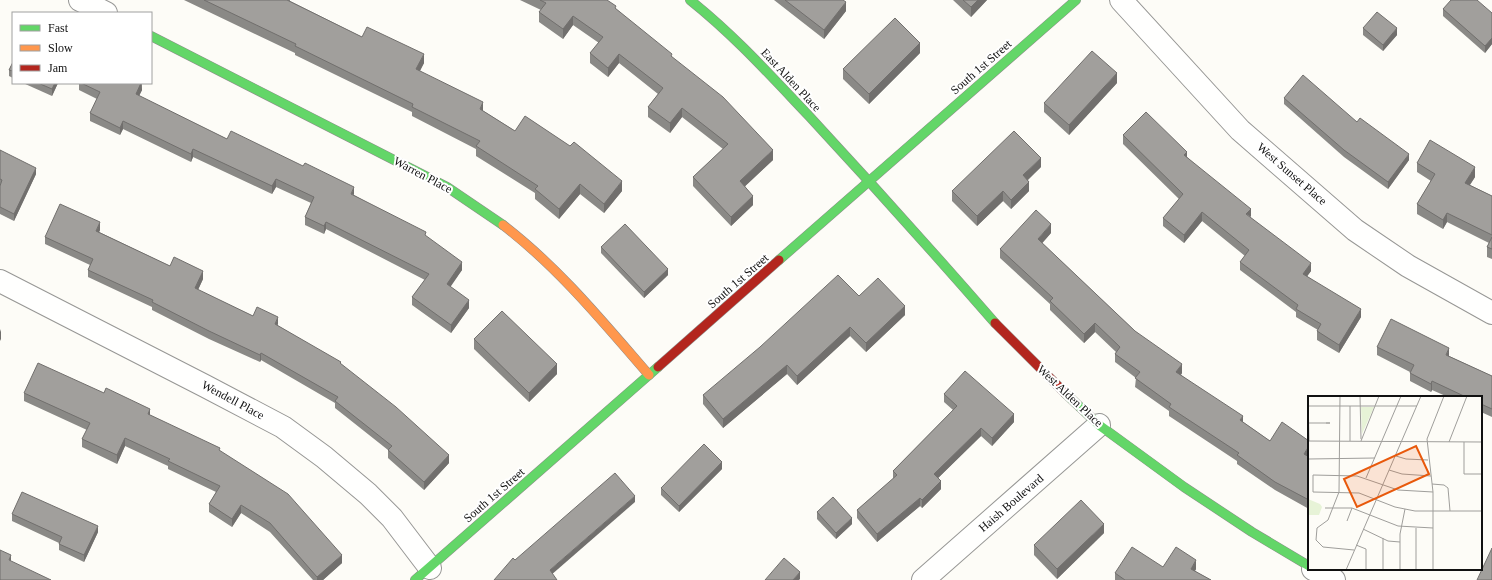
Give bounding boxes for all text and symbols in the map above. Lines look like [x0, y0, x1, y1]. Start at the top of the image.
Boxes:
legend [12, 12, 152, 84]
text: Fast [48, 21, 69, 35]
street label: South 1st Street [948, 36, 1015, 97]
text: Slow [48, 41, 73, 55]
street label: East Alden Place [758, 45, 824, 115]
text: Jam [48, 61, 68, 75]
street label: West Sunset Place [1254, 140, 1330, 208]
street label: Warren Place [391, 154, 455, 196]
street label: South 1st Street [705, 250, 772, 311]
street label: West Alden Place [1034, 362, 1106, 430]
street label: Wendell Place [199, 378, 267, 422]
inset map [1308, 396, 1482, 570]
street label: South 1st Street [461, 464, 528, 525]
street label: Haish Boulevard [976, 471, 1046, 535]

